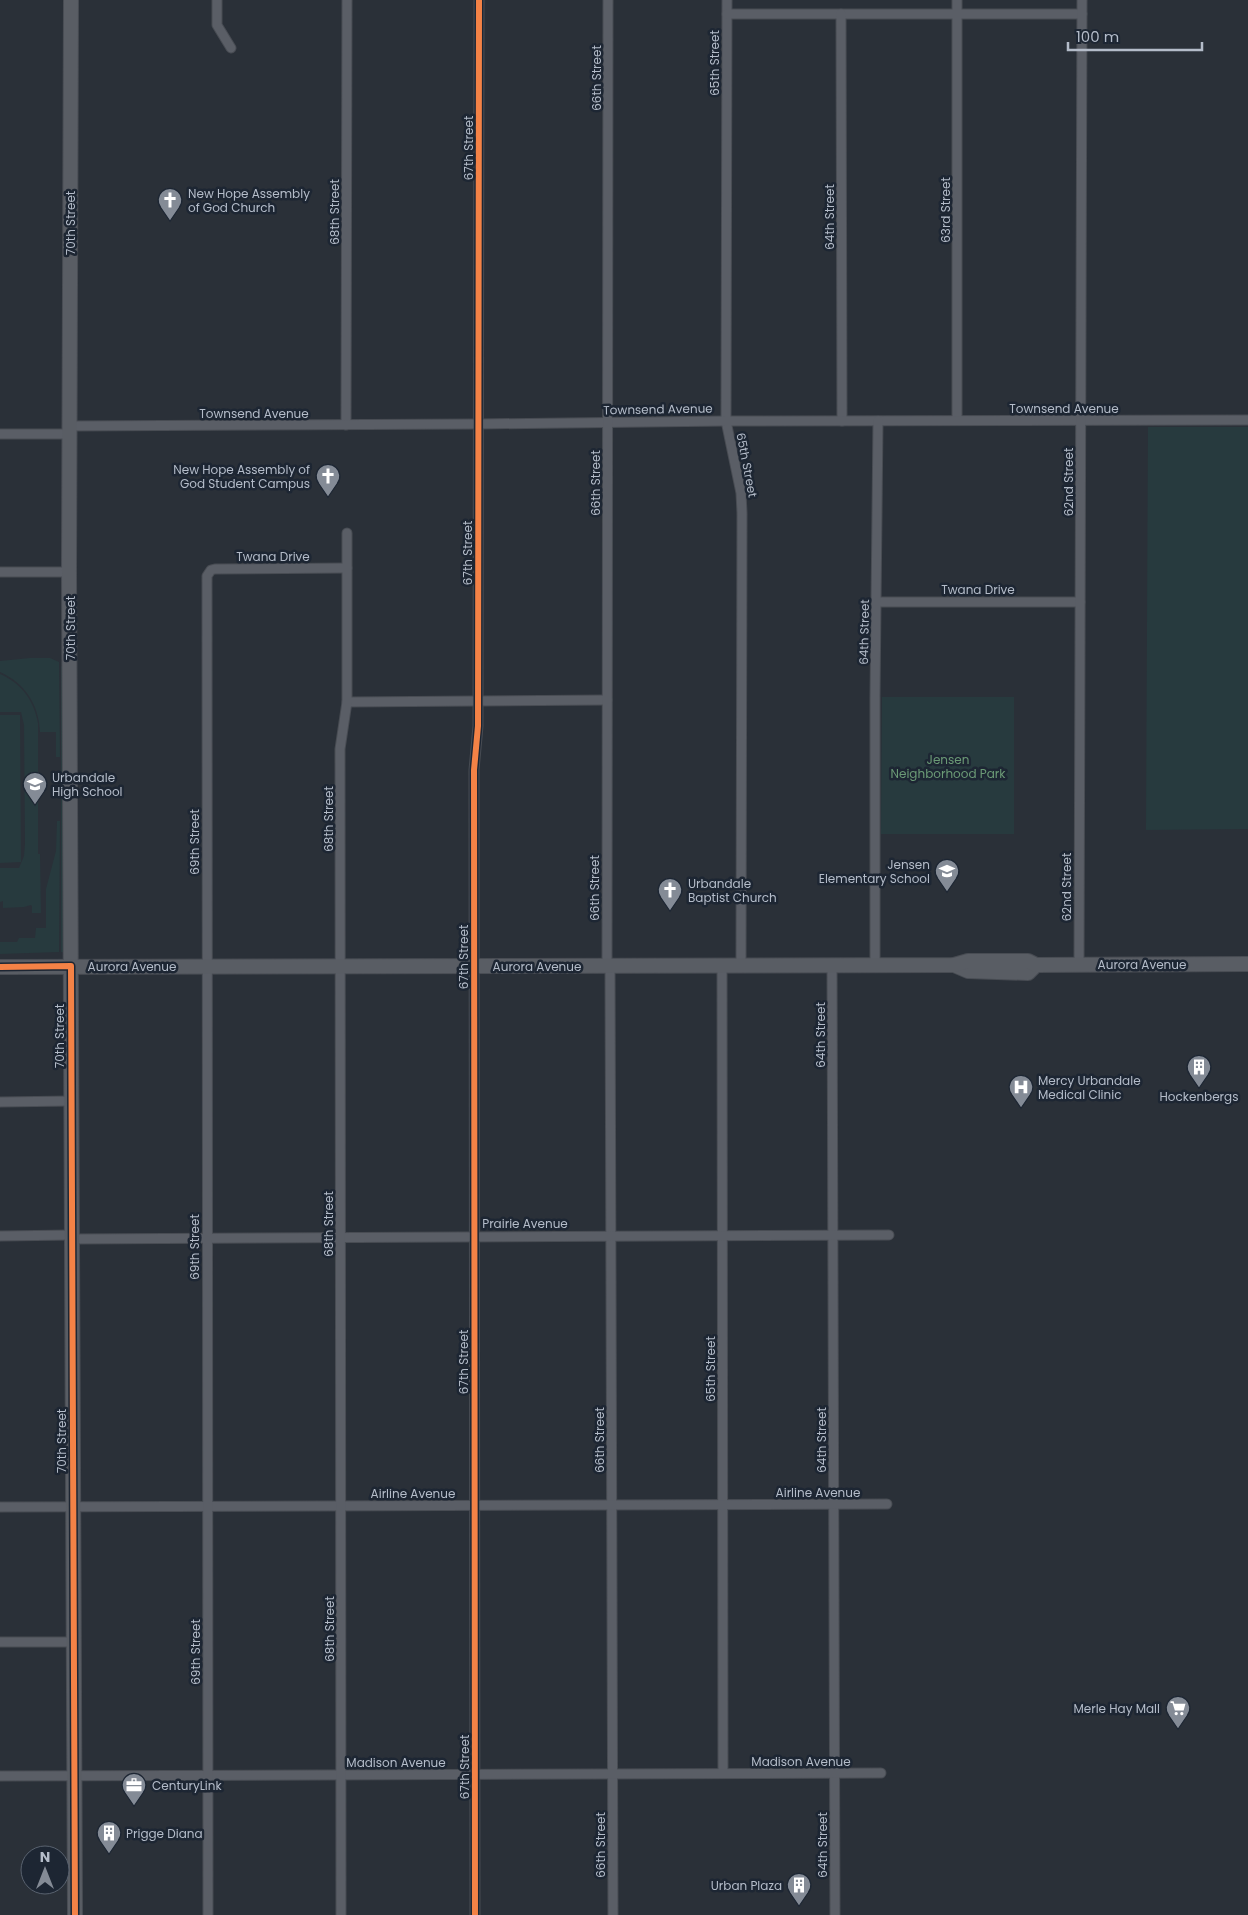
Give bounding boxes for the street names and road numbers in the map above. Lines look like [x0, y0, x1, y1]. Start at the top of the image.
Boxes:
street label: 65th Street [706, 30, 723, 96]
street label: 66th Street [588, 45, 605, 111]
street label: 67th Street [460, 116, 477, 180]
street label: 63rd Street [937, 177, 954, 243]
street label: 68th Street [326, 179, 343, 245]
street label: 64th Street [821, 184, 838, 250]
street label: 70th Street [62, 191, 79, 255]
street label: Townsend Avenue [603, 400, 713, 418]
street label: Townsend Avenue [1009, 400, 1119, 417]
street label: Townsend Avenue [199, 405, 309, 422]
street label: 65th Street [732, 431, 762, 499]
street label: 62nd Street [1060, 448, 1077, 516]
street label: 66th Street [587, 450, 604, 516]
street label: 67th Street [459, 521, 476, 585]
street label: Twana Drive [236, 548, 310, 565]
street label: Twana Drive [941, 581, 1015, 598]
street label: 70th Street [62, 596, 79, 660]
street label: 64th Street [855, 599, 873, 665]
street label: 68th Street [320, 786, 337, 852]
street label: 69th Street [186, 809, 203, 875]
street label: 62nd Street [1058, 853, 1075, 921]
street label: 66th Street [586, 855, 603, 921]
street label: 67th Street [455, 925, 472, 989]
street label: Aurora Avenue [1098, 956, 1186, 973]
street label: Aurora Avenue [88, 958, 176, 975]
street label: Aurora Avenue [493, 958, 581, 975]
street label: 64th Street [812, 1002, 829, 1068]
street label: 70th Street [51, 1004, 68, 1068]
street label: 68th Street [320, 1191, 337, 1257]
street label: 69th Street [186, 1214, 203, 1280]
street label: Prairie Avenue [482, 1215, 568, 1232]
street label: 67th Street [455, 1330, 472, 1394]
street label: 65th Street [702, 1336, 719, 1402]
street label: 66th Street [591, 1407, 608, 1473]
street label: 64th Street [813, 1407, 830, 1473]
street label: 70th Street [53, 1409, 70, 1473]
street label: Airline Avenue [776, 1484, 860, 1501]
street label: Airline Avenue [371, 1485, 455, 1502]
street label: 68th Street [321, 1596, 338, 1662]
street label: 69th Street [187, 1619, 204, 1685]
street label: 67th Street [456, 1735, 473, 1799]
street label: Madison Avenue [751, 1753, 851, 1770]
street label: Madison Avenue [346, 1754, 446, 1771]
street label: 66th Street [592, 1812, 609, 1878]
street label: 64th Street [814, 1812, 831, 1878]

